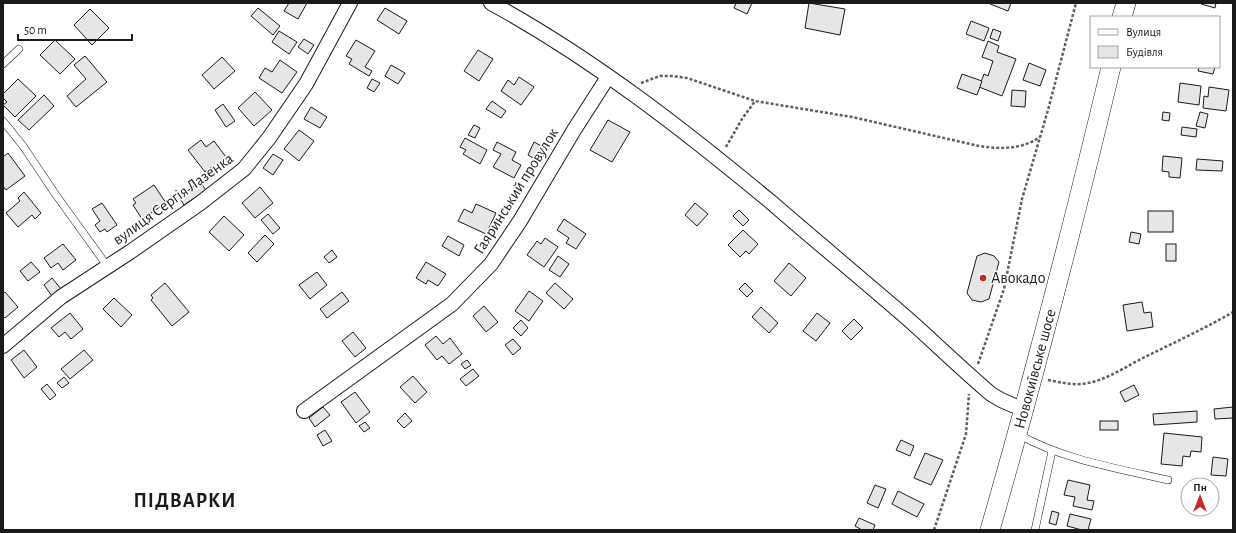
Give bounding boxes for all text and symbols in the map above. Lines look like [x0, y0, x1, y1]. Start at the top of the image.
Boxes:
scale bar [18, 16, 132, 42]
legend [1090, 16, 1220, 68]
text: 50 m [24, 24, 47, 36]
text: Вулиця [1126, 26, 1161, 39]
text: Будівля [1126, 46, 1163, 59]
street label: Гаяринський провулок [471, 125, 562, 257]
street label: вулиця Сергія Лазенка [110, 150, 237, 249]
place label: Авокадо [991, 270, 1046, 286]
marker: Авокадо [978, 273, 988, 283]
street label: Новокиївське шосе [1011, 307, 1059, 431]
north arrow [1180, 477, 1220, 517]
text: Пн [1193, 482, 1207, 493]
district label: ПІДВАРКИ [133, 491, 237, 511]

